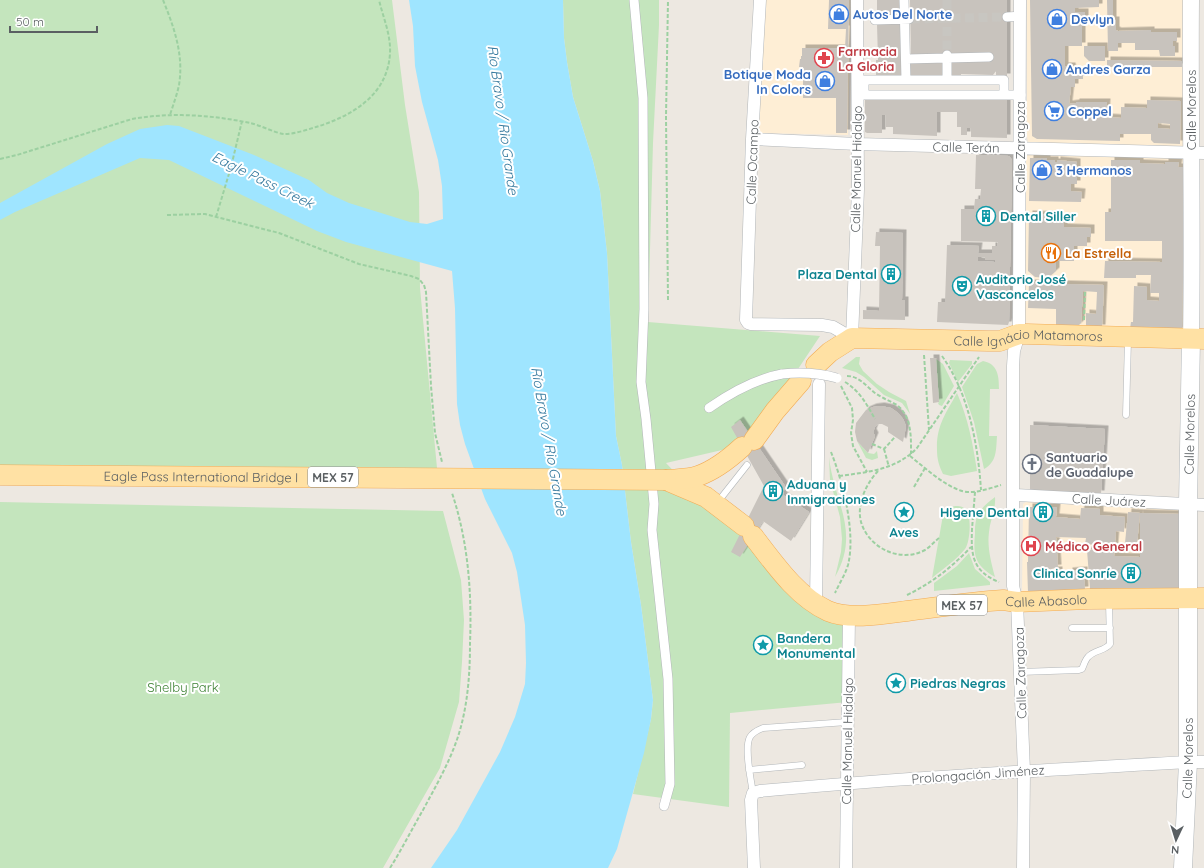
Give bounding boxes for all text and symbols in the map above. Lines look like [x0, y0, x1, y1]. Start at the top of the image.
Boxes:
shop icon: Autos Del Norte [828, 3, 850, 25]
place label: Autos Del Norte [853, 6, 953, 22]
scale bar [10, 8, 97, 34]
shop icon: Devlyn [1046, 8, 1068, 30]
place label: Devlyn [1071, 11, 1114, 27]
text: 50 m [16, 14, 44, 29]
place label: Farmacia La Gloria [838, 43, 897, 74]
water label: Río Bravo / Rio Grande [484, 44, 523, 197]
pharmacy icon: Farmacia La Gloria [813, 47, 835, 69]
shop icon: Andres Garza [1041, 58, 1063, 80]
place label: Andres Garza [1066, 61, 1151, 77]
place label: Botique Moda In Colors [724, 66, 811, 97]
shop icon: Botique Moda In Colors [814, 70, 836, 92]
street label: Calle Morelos [1183, 70, 1199, 150]
supermarket icon: Coppel [1043, 100, 1065, 122]
street label: Calle Zaragoza [1012, 101, 1028, 193]
place label: Coppel [1068, 103, 1112, 119]
street label: Calle Manuel Hidalgo [847, 105, 865, 233]
street label: Calle Ocampo [743, 119, 761, 205]
street label: Calle Terán [932, 138, 1000, 156]
water label: Eagle Pass Creek [209, 148, 318, 213]
shop icon: 3 Hermanos [1031, 159, 1053, 181]
place label: 3 Hermanos [1056, 162, 1132, 178]
building icon: Dental Siller [975, 205, 997, 227]
place label: Dental Siller [1000, 208, 1077, 224]
restaurant icon: La Estrella [1040, 242, 1062, 264]
place label: La Estrella [1065, 245, 1131, 261]
building icon: Plaza Dental [880, 263, 902, 285]
place label: Plaza Dental [798, 266, 877, 282]
place label: Auditorio José Vasconcelos [976, 271, 1066, 302]
theatre icon: Auditorio José Vasconcelos [951, 275, 973, 297]
street label: Calle Ignácio Matamoros [953, 326, 1103, 349]
water label: Río Bravo / Rio Grande [527, 365, 571, 518]
street label: Calle Morelos [1181, 394, 1198, 475]
place label: Santuario de Guadalupe [1046, 449, 1134, 480]
church icon: Santuario de Guadalupe [1021, 453, 1043, 475]
road number: MEX 57 [308, 467, 358, 487]
street label: Eagle Pass International Bridge I [104, 468, 298, 485]
place label: Aduana y Inmigraciones [787, 476, 875, 507]
building icon: Aduana y Inmigraciones [762, 480, 784, 502]
street label: Calle Juárez [1072, 490, 1146, 510]
place icon: Aves [893, 501, 915, 523]
building icon: Higene Dental [1032, 501, 1054, 523]
place label: Higene Dental [940, 504, 1029, 520]
place label: Aves [889, 524, 919, 540]
hospital icon: Médico General [1020, 535, 1042, 557]
place label: Médico General [1045, 538, 1142, 554]
building icon: Clinica Sonríe [1120, 562, 1142, 584]
place label: Clinica Sonríe [1033, 565, 1117, 581]
street label: Calle Abasolo [1004, 591, 1088, 610]
road number: MEX 57 [937, 595, 987, 615]
street label: Calle Zaragoza [1010, 627, 1030, 719]
place label: Bandera Monumental [777, 630, 856, 661]
place icon: Bandera Monumental [752, 634, 774, 656]
place icon: Piedras Negras [885, 672, 907, 694]
place label: Piedras Negras [910, 675, 1006, 691]
street label: Calle Manuel Hidalgo [838, 677, 856, 805]
park label: Shelby Park [147, 679, 219, 695]
street label: Calle Morelos [1178, 718, 1196, 799]
street label: Prolongación Jiménez [911, 761, 1045, 787]
north arrow [1156, 820, 1196, 860]
text: N [1171, 843, 1180, 857]

